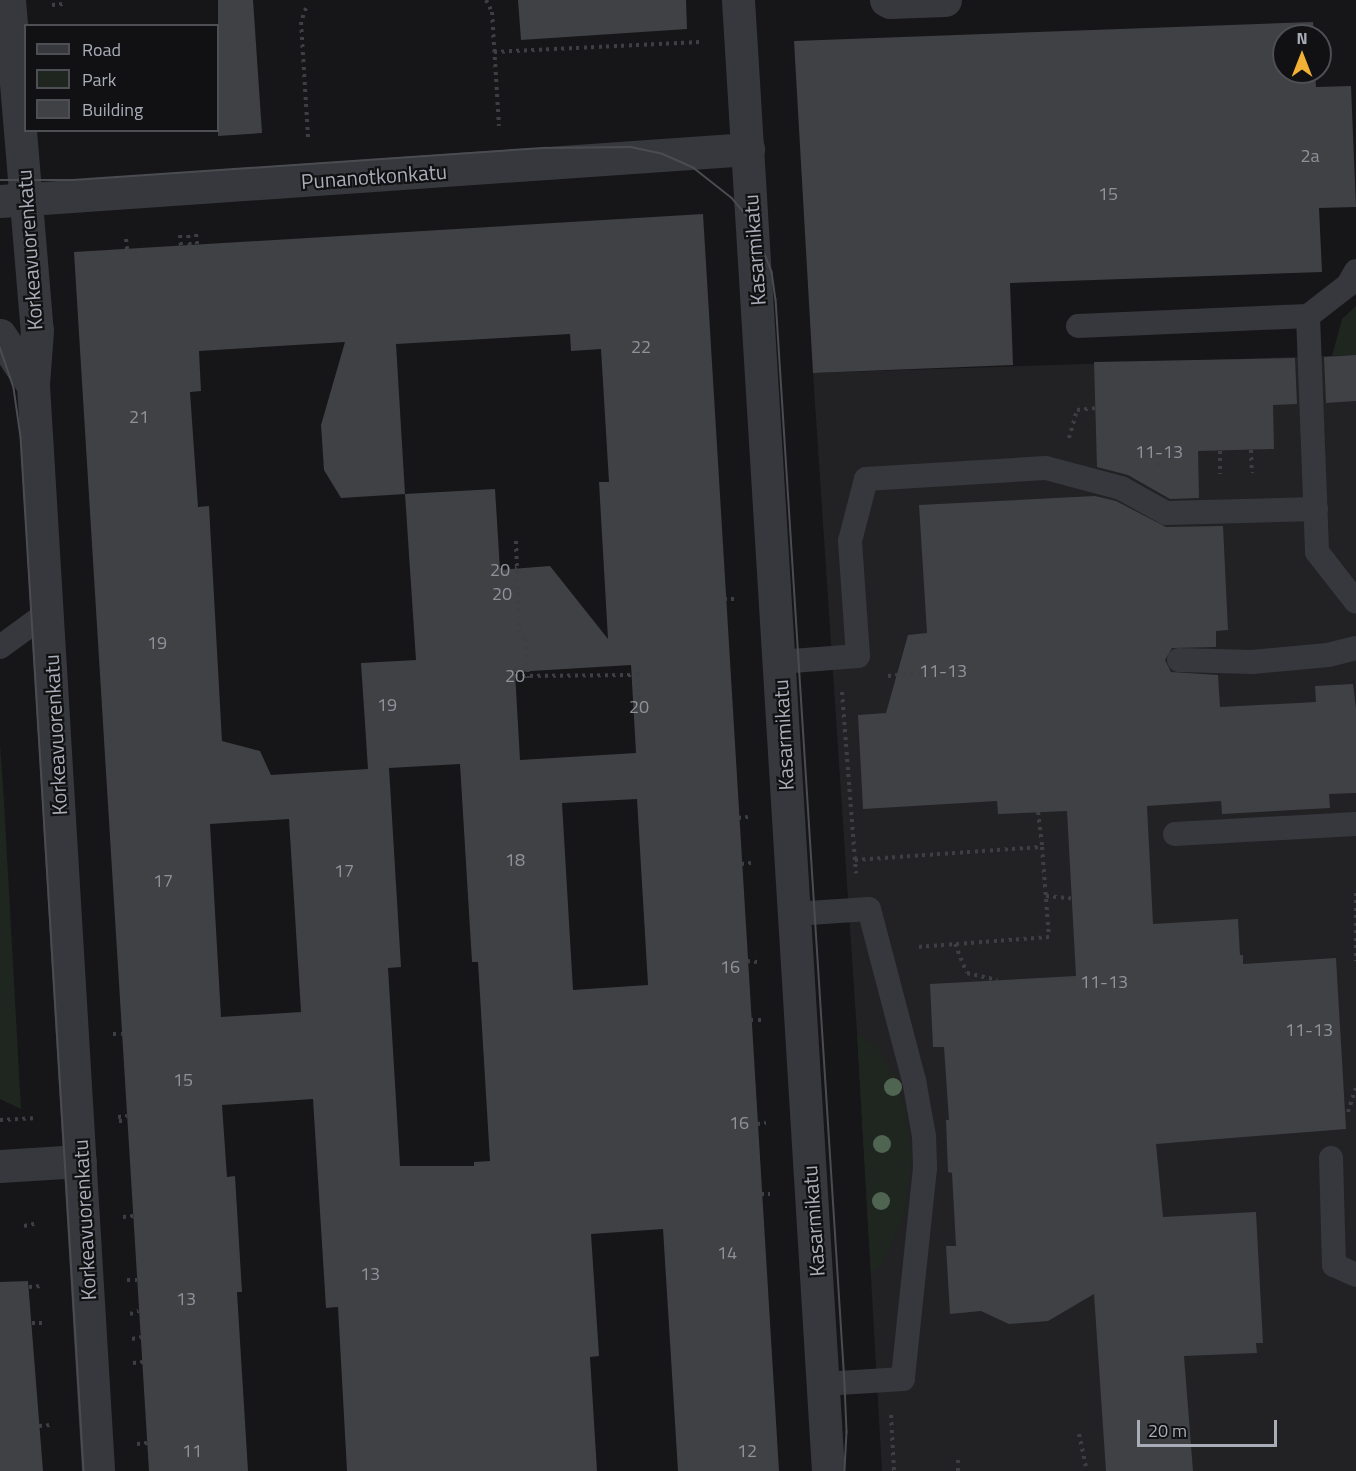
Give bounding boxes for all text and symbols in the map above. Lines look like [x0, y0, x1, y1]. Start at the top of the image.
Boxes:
legend [24, 24, 219, 132]
north arrow [1272, 24, 1332, 84]
text: N [1296, 26, 1308, 50]
text: Road [82, 36, 121, 63]
text: Park [82, 66, 116, 93]
text: Building [82, 96, 143, 123]
house number: 2a [1300, 145, 1320, 167]
street label: Punanotkonkatu [300, 158, 448, 194]
street label: Korkeavuorenkatu [11, 169, 47, 331]
house number: 15 [1098, 183, 1118, 205]
street label: Kasarmikatu [738, 194, 770, 306]
house number: 22 [631, 336, 651, 358]
house number: 21 [129, 406, 149, 428]
house number: 11-13 [1135, 441, 1183, 463]
house number: 20 [490, 559, 510, 581]
house number: 20 [492, 583, 512, 605]
house number: 19 [147, 632, 167, 654]
street label: Korkeavuorenkatu [38, 654, 72, 816]
house number: 11-13 [919, 660, 967, 682]
house number: 20 [505, 665, 525, 687]
street label: Kasarmikatu [768, 679, 798, 791]
house number: 19 [377, 694, 397, 716]
house number: 20 [629, 696, 649, 718]
house number: 18 [505, 849, 525, 871]
house number: 17 [334, 860, 354, 882]
house number: 17 [153, 870, 173, 892]
house number: 16 [720, 956, 740, 978]
house number: 11-13 [1080, 971, 1128, 993]
house number: 11-13 [1285, 1019, 1333, 1041]
house number: 15 [173, 1069, 193, 1091]
house number: 16 [729, 1112, 749, 1134]
street label: Korkeavuorenkatu [67, 1139, 101, 1301]
street label: Kasarmikatu [797, 1165, 829, 1277]
house number: 14 [717, 1242, 737, 1264]
house number: 13 [360, 1263, 380, 1285]
house number: 13 [176, 1288, 196, 1310]
scale bar [1140, 1408, 1280, 1446]
text: 20 m [1148, 1417, 1187, 1444]
house number: 11 [182, 1440, 202, 1462]
house number: 12 [737, 1440, 757, 1462]

